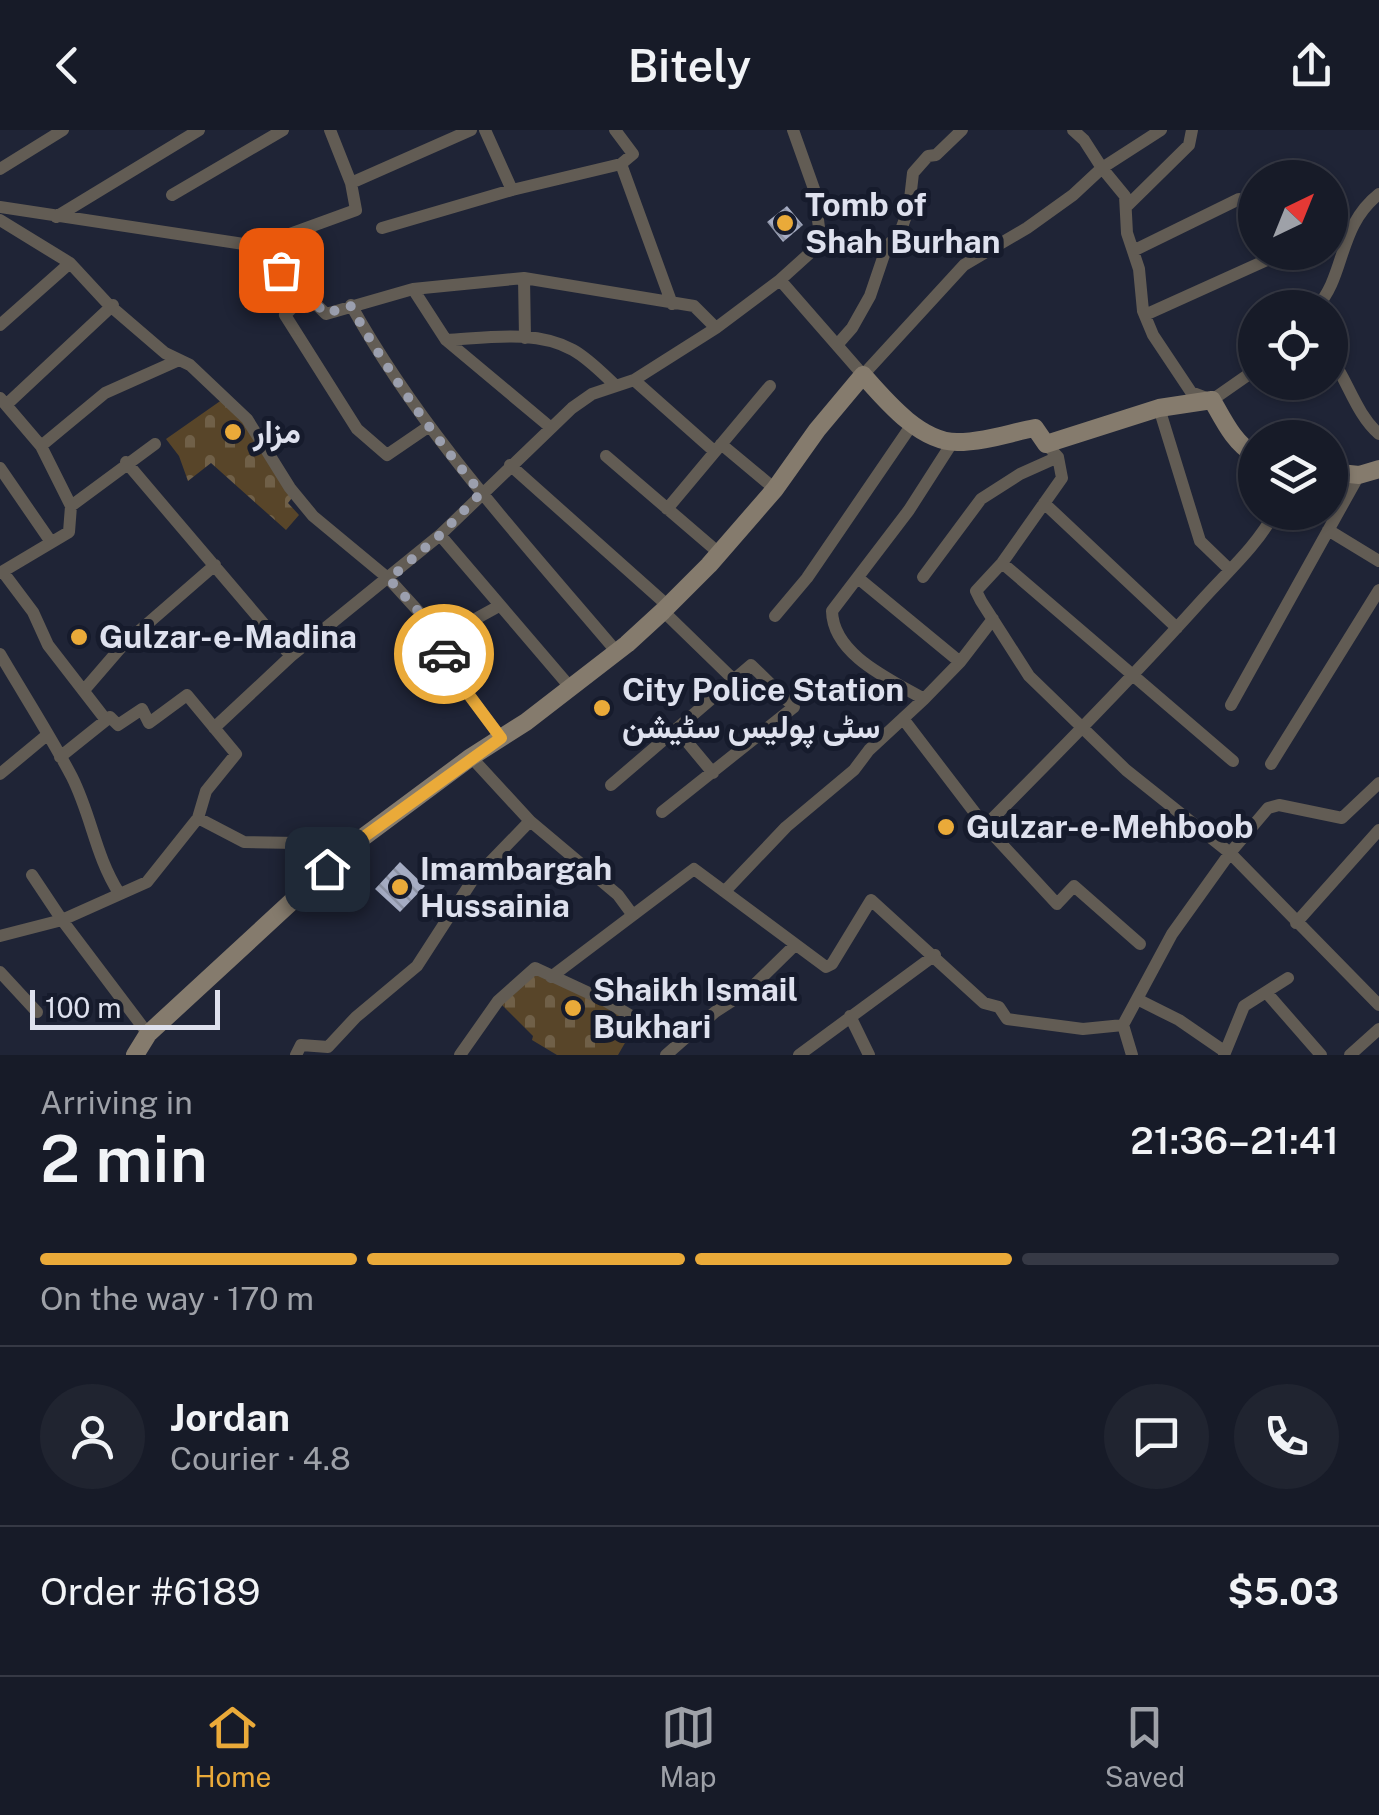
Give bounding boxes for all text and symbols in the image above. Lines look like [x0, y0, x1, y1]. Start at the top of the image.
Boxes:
icon: back [40, 38, 95, 93]
icon: share [1284, 38, 1339, 93]
text: Bitely [628, 39, 751, 92]
north arrow [1238, 160, 1348, 270]
map controls [1238, 160, 1348, 530]
place label: Tomb of Shah Burhan [805, 186, 1000, 260]
marker: Tomb of Shah Burhan [774, 212, 796, 234]
pin [239, 228, 324, 313]
icon: bag [254, 243, 309, 298]
button: locate [1238, 290, 1348, 400]
place label: مزار [252, 413, 301, 452]
button: layers [1238, 420, 1348, 530]
marker: مزار [222, 421, 244, 443]
courier [394, 604, 494, 704]
place label: Gulzar-e-Madina [99, 618, 357, 655]
marker: Gulzar-e-Madina [68, 626, 90, 648]
icon: car [417, 627, 472, 682]
place label: City Police Station سٹی پولیس سٹیشن [622, 671, 904, 749]
marker: City Police Station سٹی پولیس سٹیشن [591, 697, 613, 719]
place label: Gulzar-e-Mehboob [966, 808, 1253, 845]
marker: Gulzar-e-Mehboob [935, 816, 957, 838]
pin [285, 827, 370, 912]
icon: home [300, 842, 355, 897]
place label: Imambargah Hussainia [420, 850, 612, 924]
marker: Imambargah Hussainia [389, 876, 411, 898]
place label: Shaikh Ismail Bukhari [593, 971, 798, 1045]
scale bar [30, 985, 220, 1030]
text: 100 m [45, 991, 122, 1024]
marker: Shaikh Ismail Bukhari [562, 997, 584, 1019]
text: Arriving in [40, 1084, 193, 1121]
text: 21:36–21:41 [1130, 1118, 1339, 1163]
text: 2 min [40, 1120, 208, 1197]
text: On the way · 170 m [40, 1280, 314, 1317]
button: person [40, 1384, 145, 1489]
button: chat [1104, 1384, 1209, 1489]
button: phone [1234, 1384, 1339, 1489]
text: Jordan [170, 1395, 290, 1440]
text: Courier · 4.8 [170, 1440, 351, 1477]
text: Order #6189 [40, 1569, 261, 1614]
text: $5.03 [1228, 1569, 1339, 1614]
tab: Home [194, 1700, 271, 1793]
tab: Map [660, 1700, 716, 1793]
tab: Saved [1105, 1700, 1185, 1793]

